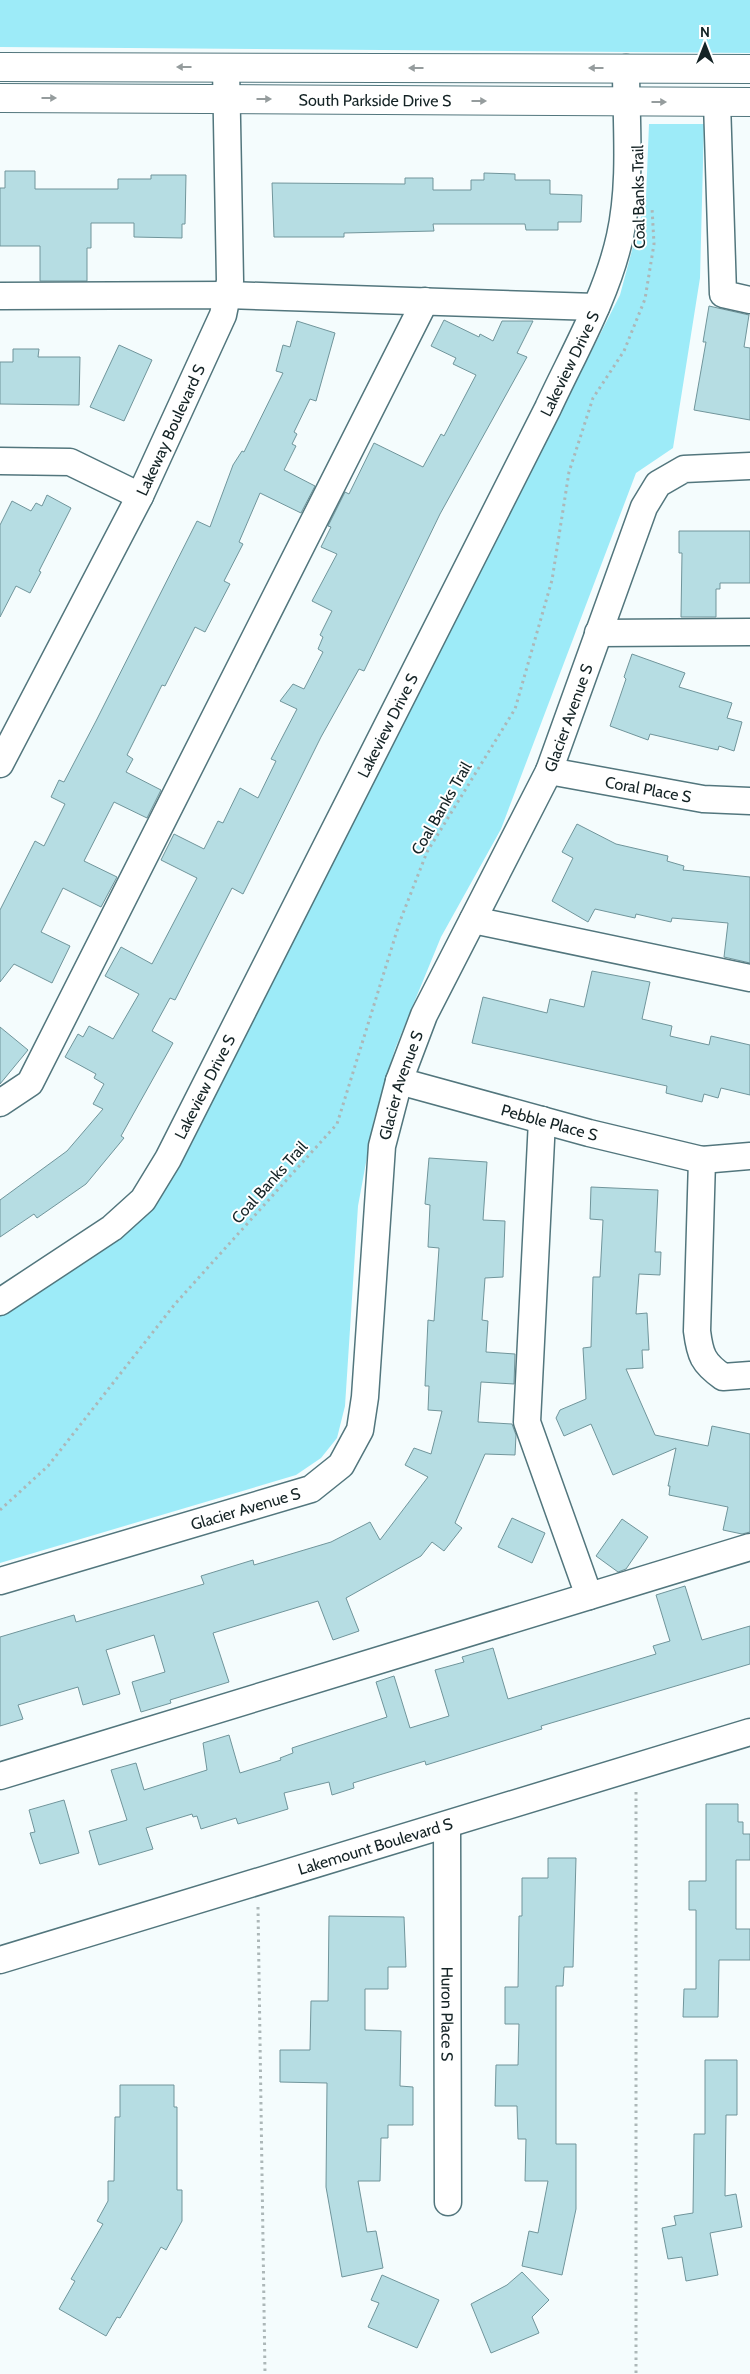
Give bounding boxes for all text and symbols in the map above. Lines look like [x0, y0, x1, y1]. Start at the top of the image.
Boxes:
north arrow [680, 20, 730, 70]
text: N [700, 23, 710, 41]
one-way arrow [176, 63, 192, 71]
one-way arrow [408, 64, 424, 72]
one-way arrow [588, 64, 604, 72]
street label: South Parkside Drive S [299, 91, 451, 110]
one-way arrow [41, 94, 57, 102]
one-way arrow [256, 96, 272, 104]
one-way arrow [471, 97, 487, 105]
one-way arrow [651, 98, 667, 106]
street label: Coal Banks Trail [628, 145, 649, 249]
street label: Lakeview Drive S [536, 308, 603, 420]
street label: Lakeway Boulevard S [132, 362, 209, 499]
street label: Glacier Avenue S [540, 661, 597, 775]
street label: Lakeview Drive S [354, 670, 422, 781]
street label: Coal Banks Trail [407, 758, 476, 858]
street label: Coral Place S [604, 772, 693, 807]
street label: Glacier Avenue S [375, 1028, 427, 1142]
street label: Lakeview Drive S [171, 1032, 239, 1142]
street label: Pebble Place S [499, 1100, 600, 1145]
street label: Coal Banks Trail [228, 1137, 311, 1227]
street label: Glacier Avenue S [189, 1484, 303, 1534]
street label: Lakemount Boulevard S [296, 1814, 455, 1879]
street label: Huron Place S [437, 1967, 457, 2061]

